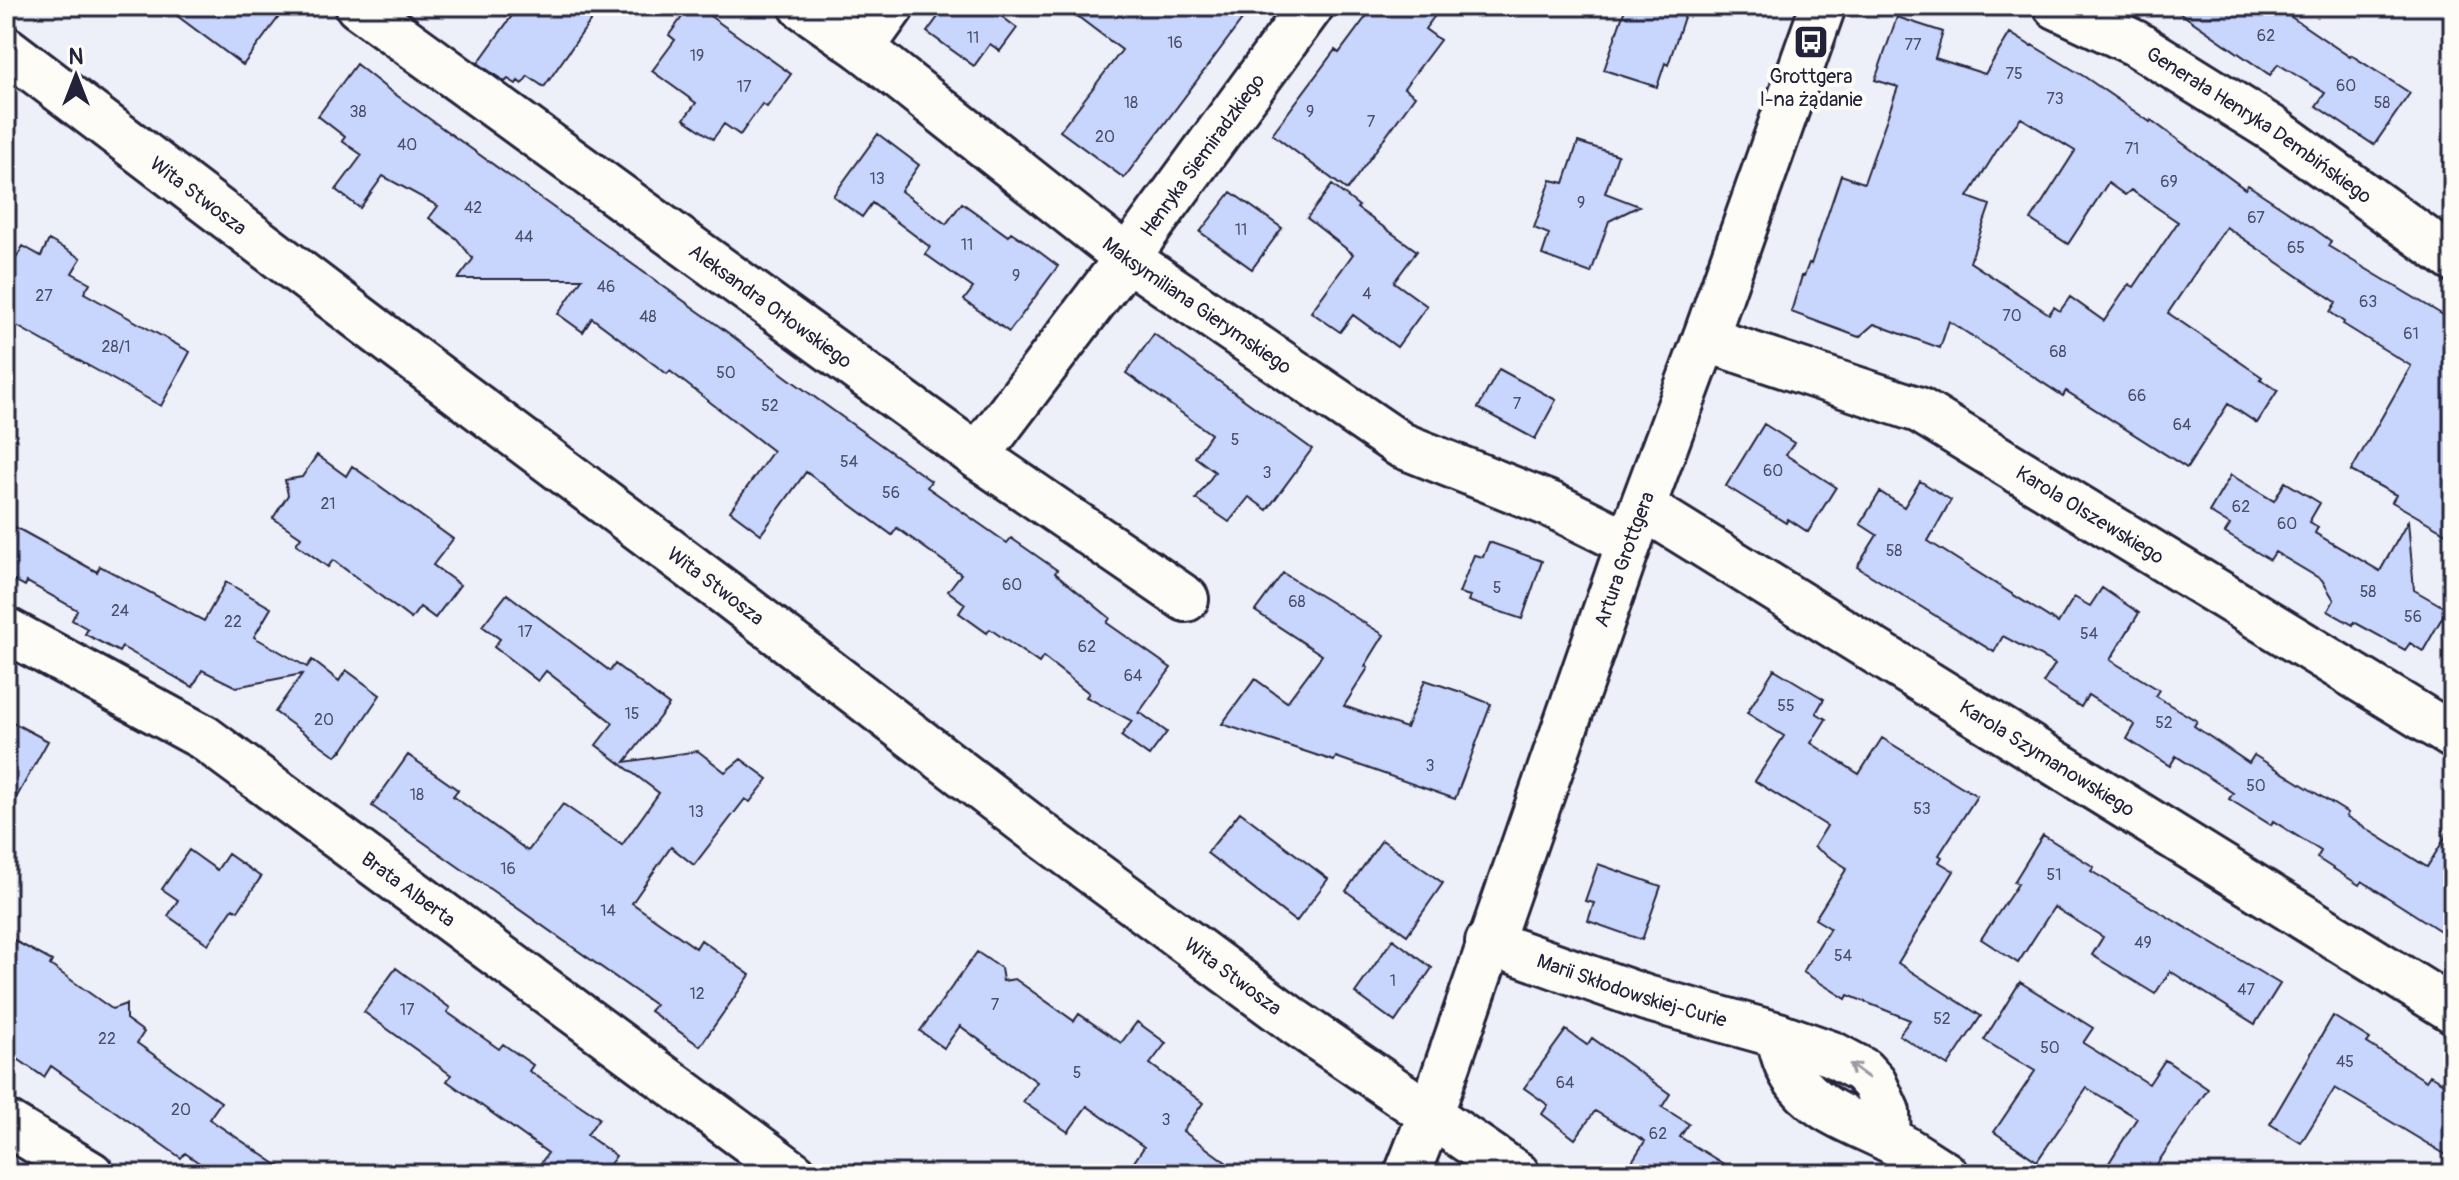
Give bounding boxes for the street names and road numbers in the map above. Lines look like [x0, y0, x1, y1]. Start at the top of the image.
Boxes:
street label: Generała Henryka Dembińskiego [2142, 41, 2377, 209]
street label: Henryka Siemiradzkiego [1134, 68, 1270, 241]
street label: Wita Stwosza [145, 151, 252, 240]
street label: Maksymiliana Gierymskiego [1098, 231, 1297, 379]
street label: Aleksandra Orłowskiego [684, 238, 857, 374]
street label: Karola Olszewskiego [2011, 460, 2169, 569]
street label: Artura Grottgera [1588, 488, 1660, 630]
street label: Wita Stwosza [662, 541, 769, 630]
street label: Karola Szymanowskiego [1955, 694, 2140, 822]
street label: Brata Alberta [357, 846, 461, 932]
street label: Wita Stwosza [1179, 932, 1287, 1020]
street label: Marii Skłodowskiej-Curie [1534, 948, 1730, 1033]

